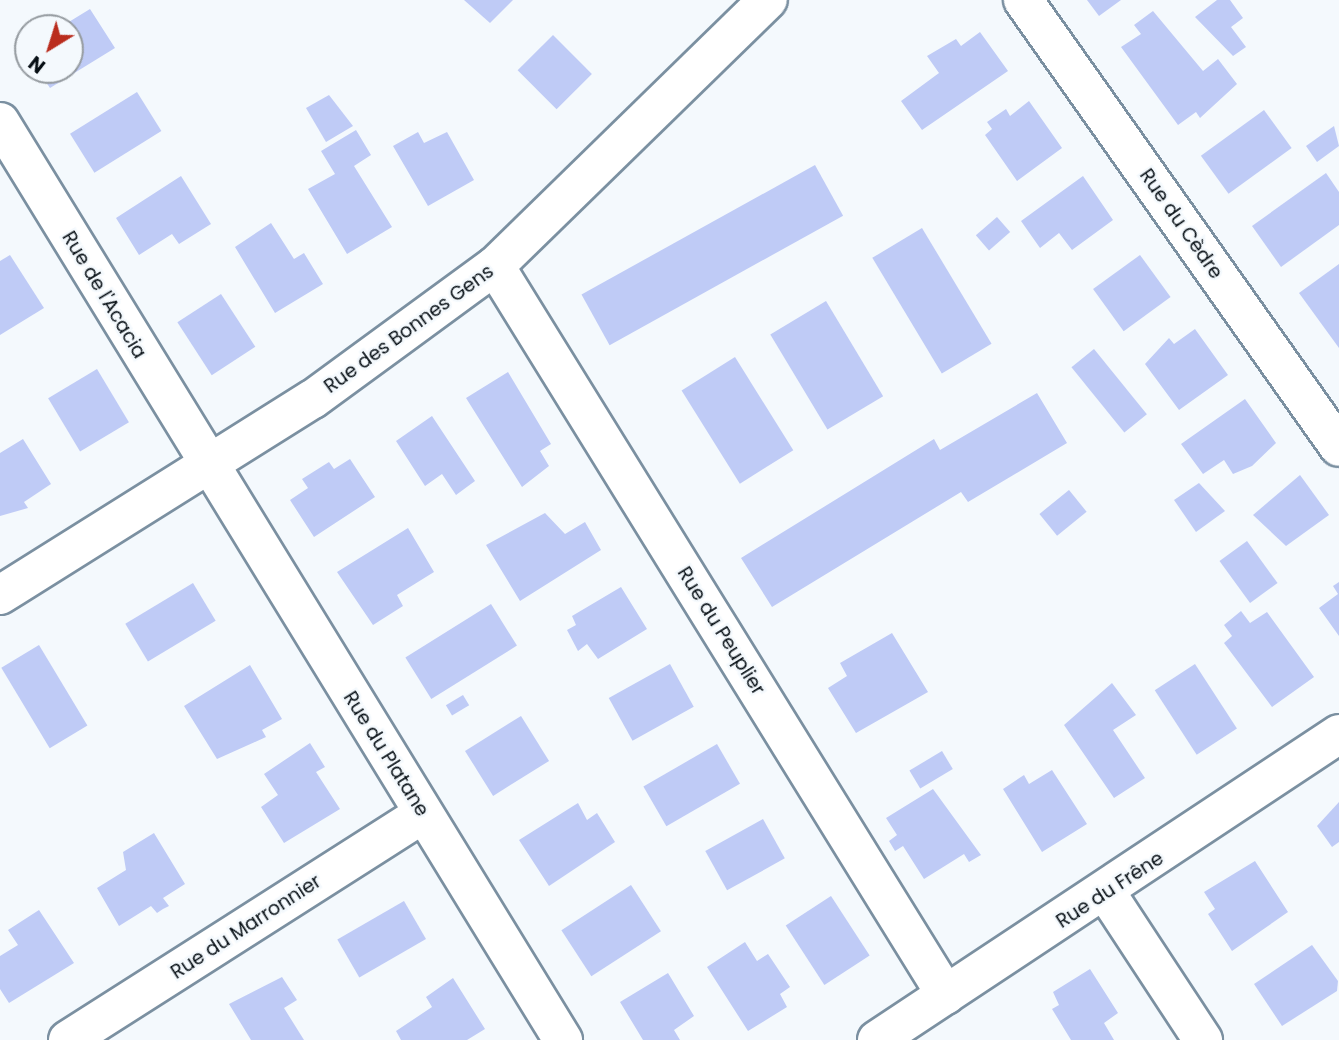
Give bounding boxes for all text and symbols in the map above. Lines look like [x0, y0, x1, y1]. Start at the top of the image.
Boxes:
north arrow [14, 14, 84, 84]
text: N [23, 49, 51, 79]
street label: Rue du Cèdre [1135, 165, 1227, 283]
street label: Rue de l'Acacia [57, 227, 151, 363]
street label: Rue des Bonnes Gens [320, 260, 498, 398]
street label: Rue du Peuplier [672, 563, 770, 699]
street label: Rue du Platane [338, 687, 434, 821]
street label: Rue du Frêne [1052, 847, 1168, 933]
street label: Rue du Marronnier [167, 870, 325, 984]

